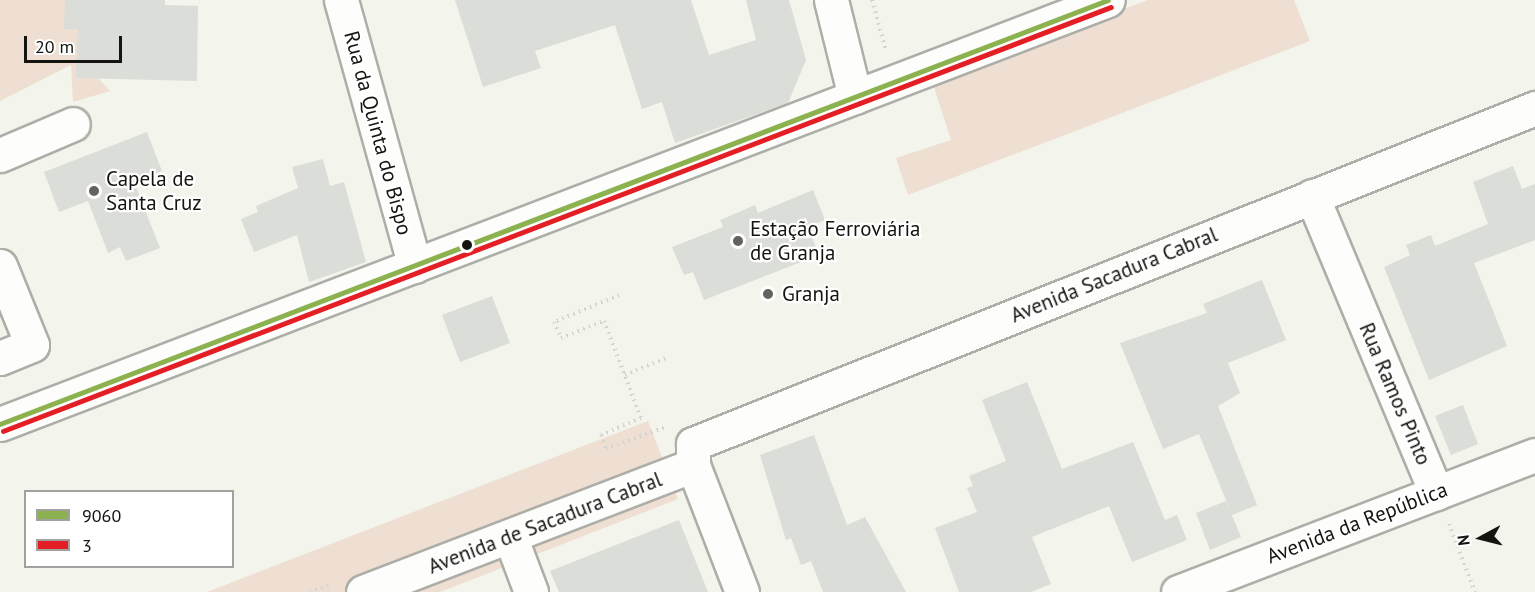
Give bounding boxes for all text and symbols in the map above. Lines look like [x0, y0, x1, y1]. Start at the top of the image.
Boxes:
scale bar [27, 24, 124, 62]
street label: Rua da Quinta do Bispo [339, 28, 417, 238]
text: 20 m [35, 35, 74, 58]
place label: Capela de Santa Cruz [106, 166, 202, 216]
marker: Capela de Santa Cruz [87, 184, 101, 198]
place label: Estação Ferroviária de Granja [750, 216, 921, 266]
street label: Avenida Sacadura Cabral [1007, 222, 1221, 328]
marker: Estação Ferroviária de Granja [731, 234, 745, 248]
unlabelled marker [461, 239, 473, 251]
place label: Granja [782, 281, 840, 307]
marker: Granja [759, 285, 777, 303]
street label: Rua Ramos Pinto [1354, 319, 1436, 469]
street label: Avenida de Sacadura Cabral [425, 467, 665, 579]
street label: Avenida da República [1263, 477, 1451, 569]
legend [24, 490, 234, 568]
text: 9060 [82, 504, 121, 527]
north arrow [1451, 508, 1511, 568]
text: 3 [82, 534, 92, 557]
text: N [1453, 534, 1474, 547]

